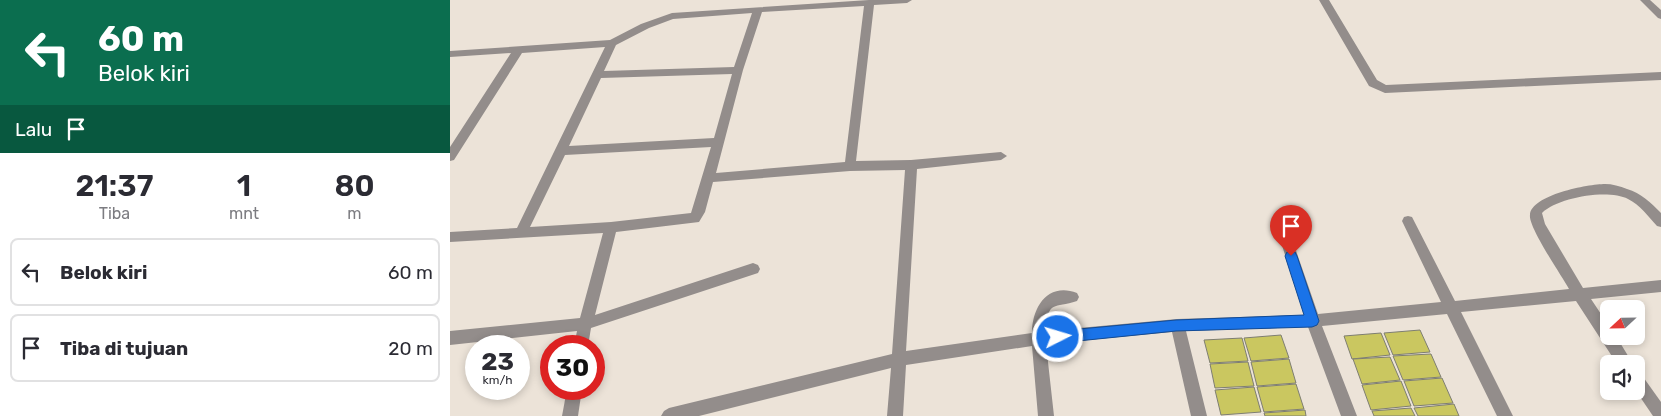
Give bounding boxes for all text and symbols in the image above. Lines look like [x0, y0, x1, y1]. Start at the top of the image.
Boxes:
text: 60 m [98, 18, 184, 60]
icon: left [15, 20, 80, 85]
text: Belok kiri [98, 60, 190, 87]
icon: arrive [62, 115, 90, 143]
text: Lalu [15, 118, 52, 141]
text: 21:37 [75, 168, 153, 204]
text: 1 [237, 168, 251, 204]
text: 80 [334, 168, 375, 204]
text: Tiba [99, 204, 130, 223]
text: mnt [229, 204, 259, 223]
text: m [347, 204, 362, 223]
pin [1270, 205, 1312, 256]
icon: arrive [1277, 212, 1305, 240]
icon: left [17, 258, 45, 286]
text: Belok kiri [60, 261, 147, 284]
text: 60 m [388, 261, 433, 284]
north arrow [1600, 300, 1645, 345]
map controls [1600, 300, 1645, 400]
position arrow [1031, 310, 1083, 362]
icon: arrive [17, 334, 45, 362]
speed limit sign: 30 [540, 335, 605, 400]
text: Tiba di tujuan [60, 337, 188, 360]
text: 20 m [388, 337, 433, 360]
text: 23 [481, 347, 514, 376]
button: sound [1600, 355, 1645, 400]
text: km/h [483, 373, 512, 387]

